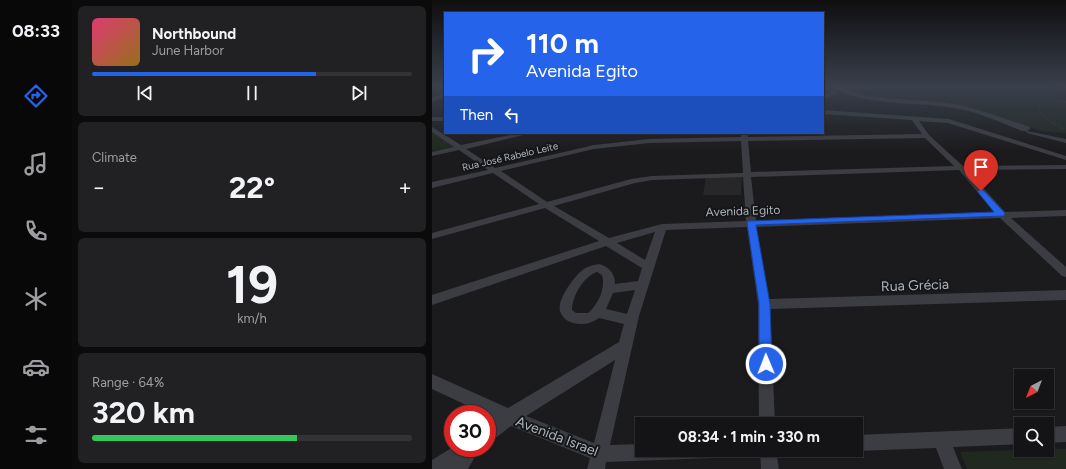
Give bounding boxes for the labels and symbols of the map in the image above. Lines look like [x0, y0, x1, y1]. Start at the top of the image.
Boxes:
street label: Rua José Rabelo Leite [461, 139, 560, 174]
pin [964, 150, 998, 191]
street label: Avenida Egito [705, 203, 781, 219]
street label: Rua Grécia [881, 276, 949, 295]
position arrow [745, 343, 787, 385]
north arrow [1014, 369, 1054, 409]
speed limit sign: 30 [444, 405, 496, 457]
street label: Avenida Israel [513, 413, 600, 460]

